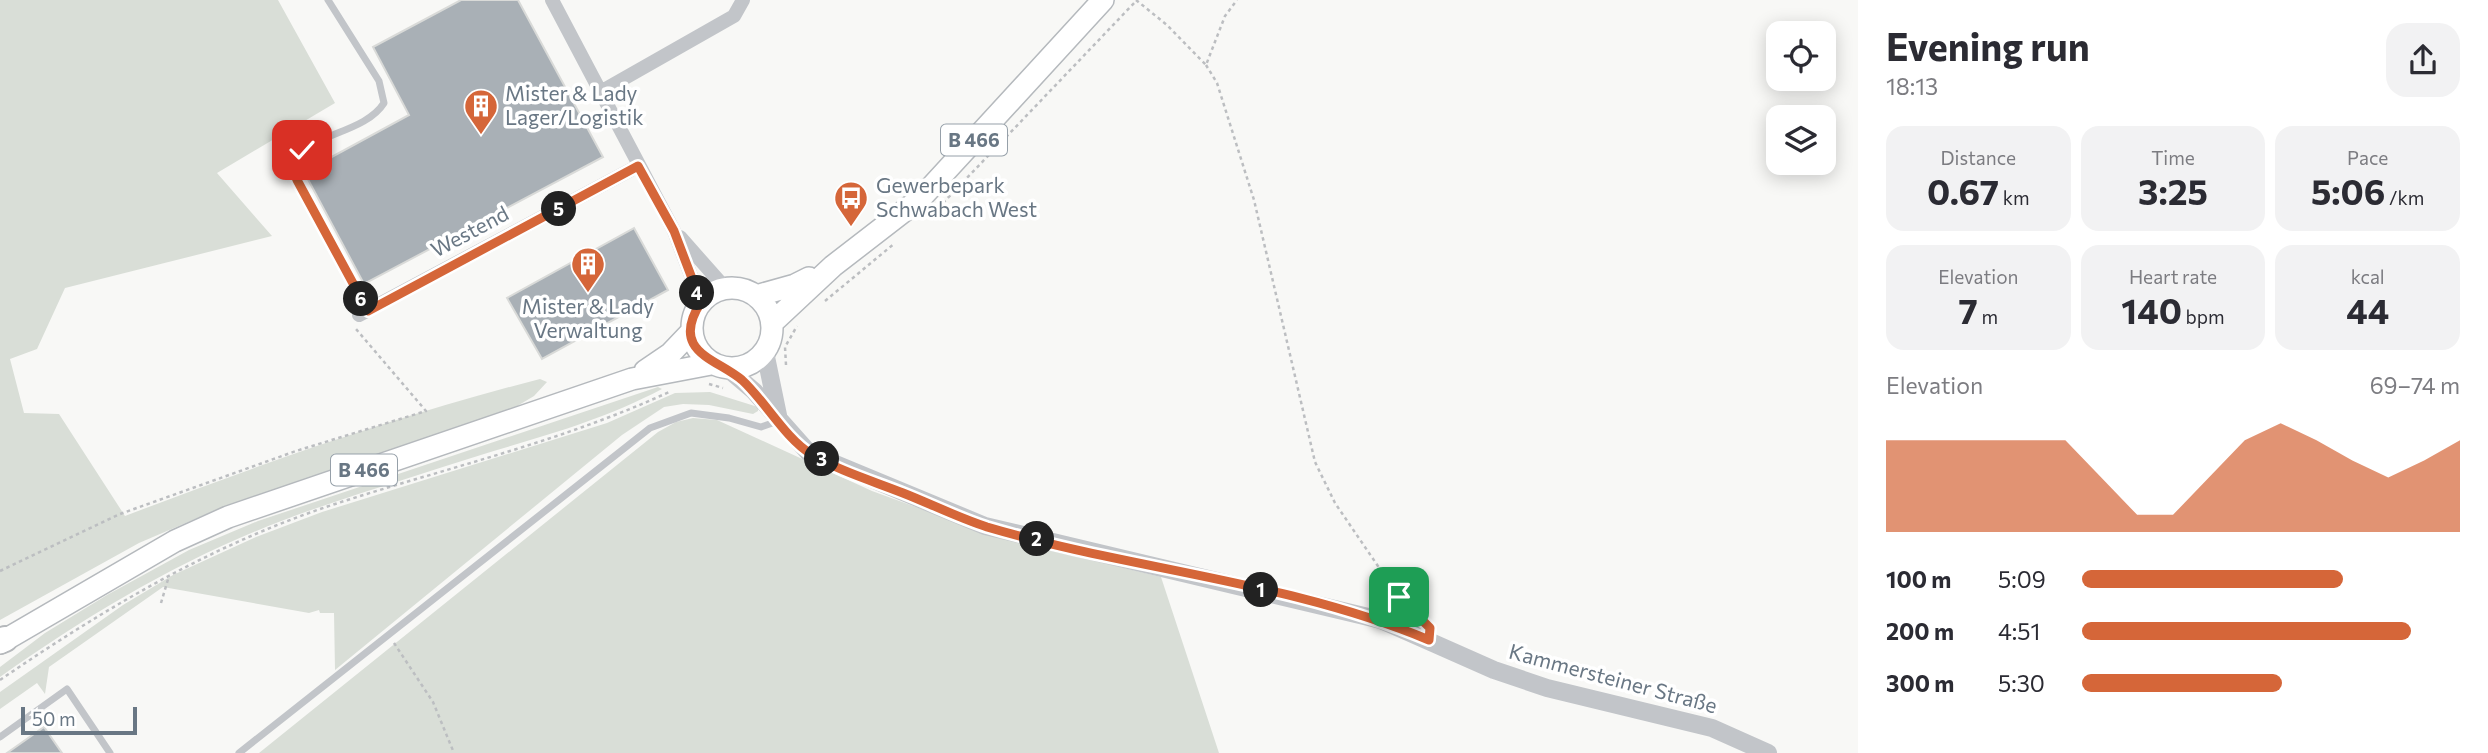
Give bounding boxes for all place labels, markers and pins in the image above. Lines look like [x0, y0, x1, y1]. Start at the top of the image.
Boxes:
place label: Mister & Lady Lager/Logistik [505, 80, 644, 129]
building icon: Mister & Lady Lager/Logistik [462, 87, 500, 136]
pin [272, 120, 332, 180]
place label: Gewerbepark Schwabach West [876, 172, 1037, 221]
bus stop icon: Gewerbepark Schwabach West [832, 179, 870, 228]
pin: 5 [542, 192, 576, 227]
building icon: Mister & Lady Verwaltung [569, 245, 607, 294]
pin: 4 [680, 276, 714, 310]
pin: 6 [344, 282, 378, 316]
place label: Mister & Lady Verwaltung [522, 293, 654, 342]
pin: 3 [804, 442, 840, 476]
pin: 2 [1020, 522, 1054, 556]
pin [1369, 567, 1429, 627]
pin: 1 [1244, 572, 1278, 608]

